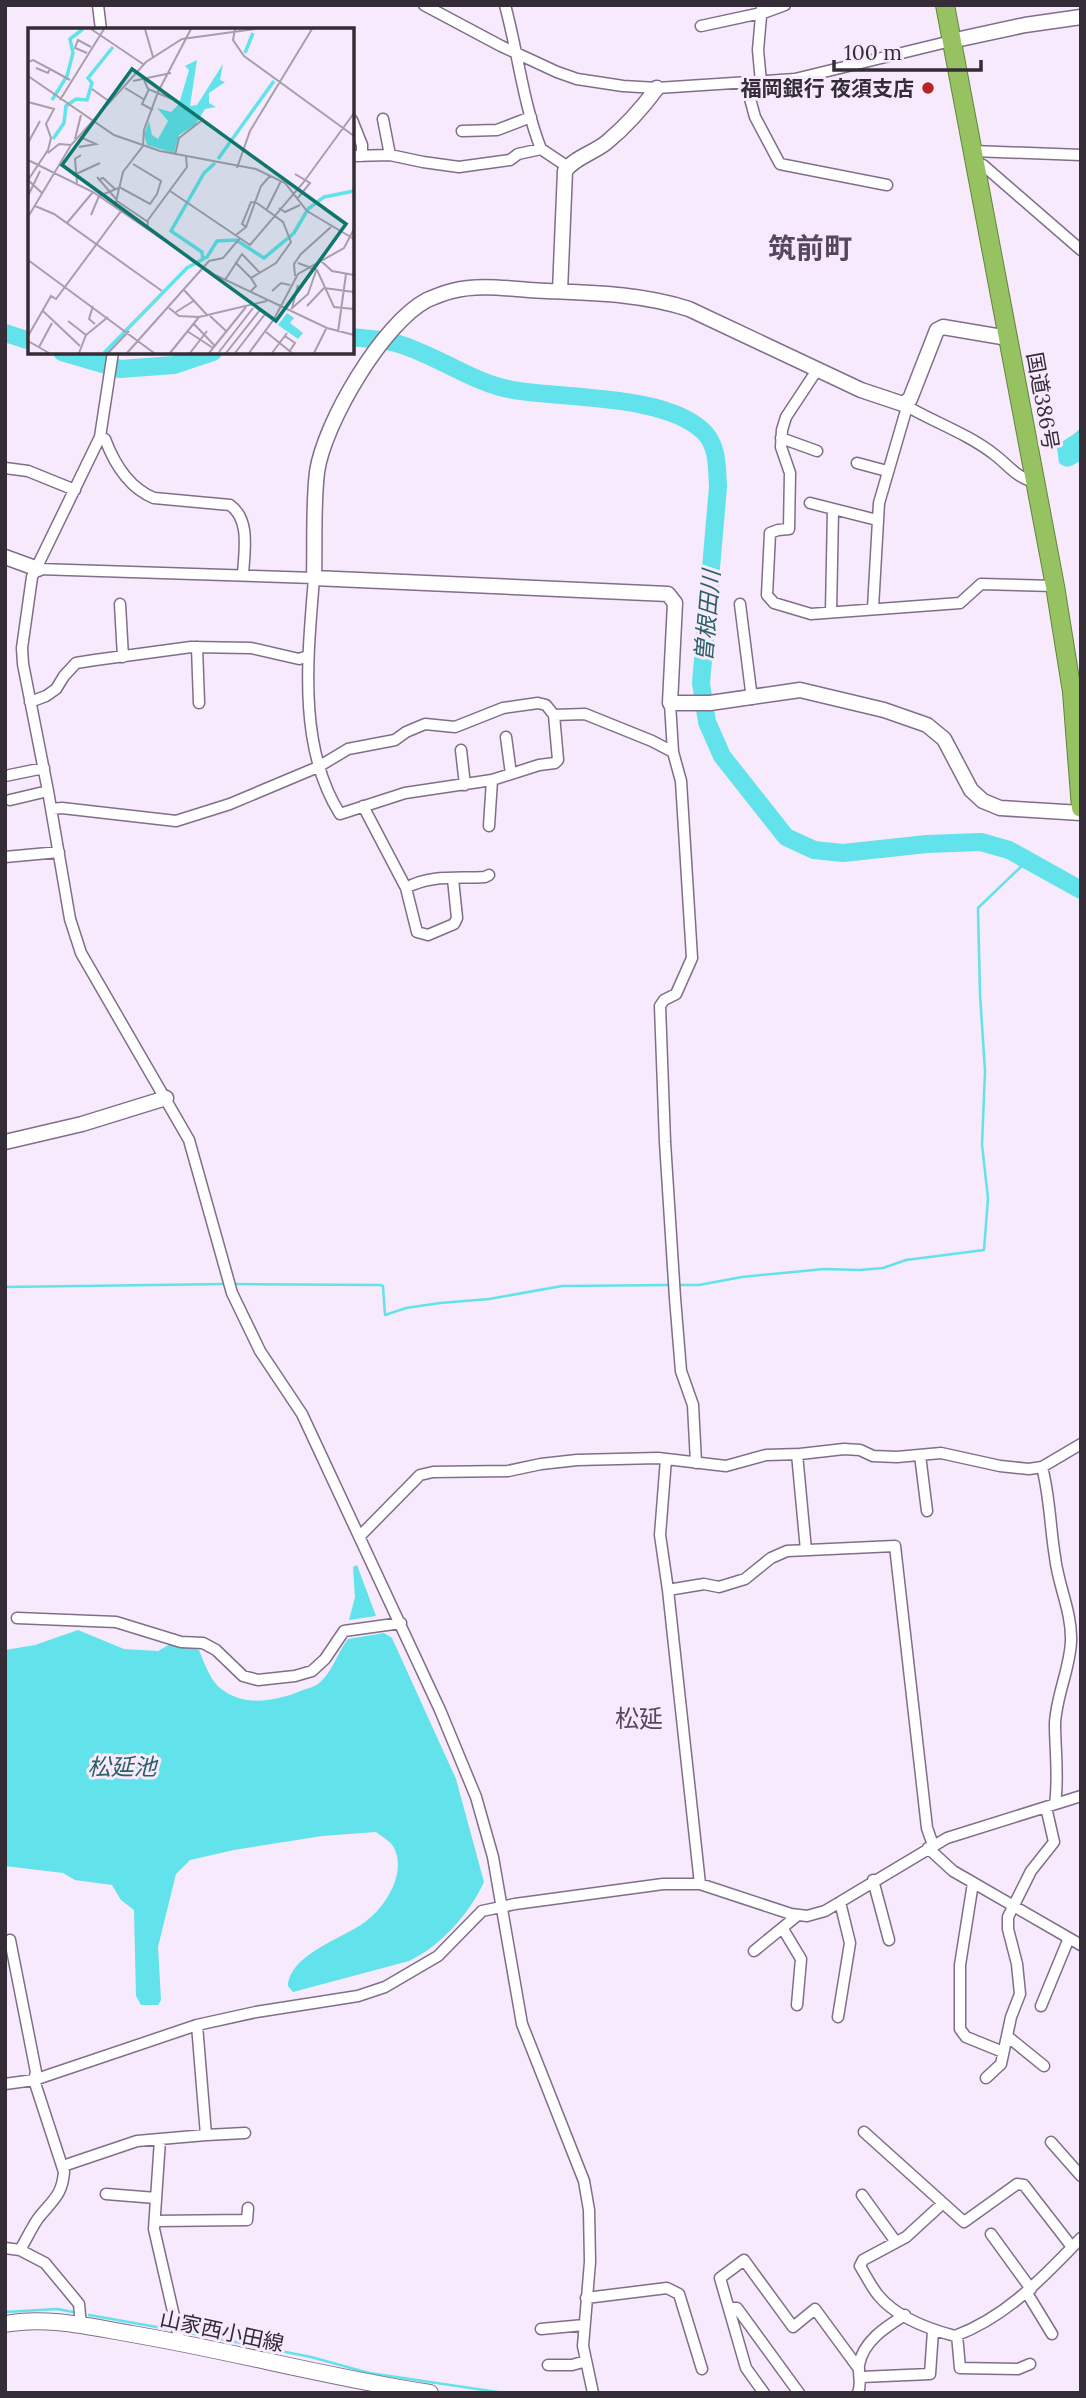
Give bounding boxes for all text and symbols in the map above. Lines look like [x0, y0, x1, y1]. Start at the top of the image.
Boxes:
inset map [28, 28, 354, 354]
scale bar [834, 28, 981, 72]
text: 100 m [844, 39, 902, 66]
place label: 福岡銀行 夜須支店 [740, 75, 914, 102]
marker: 福岡銀行 夜須支店 [920, 80, 936, 96]
district label: 筑前町 [768, 230, 852, 266]
street label: 国道386号 [1021, 350, 1065, 452]
water label: 曽根田川 [689, 566, 726, 663]
district label: 松延 [615, 1703, 663, 1734]
water label: 松延池 [88, 1752, 159, 1781]
street label: 山家西小田線 [158, 2305, 286, 2357]

